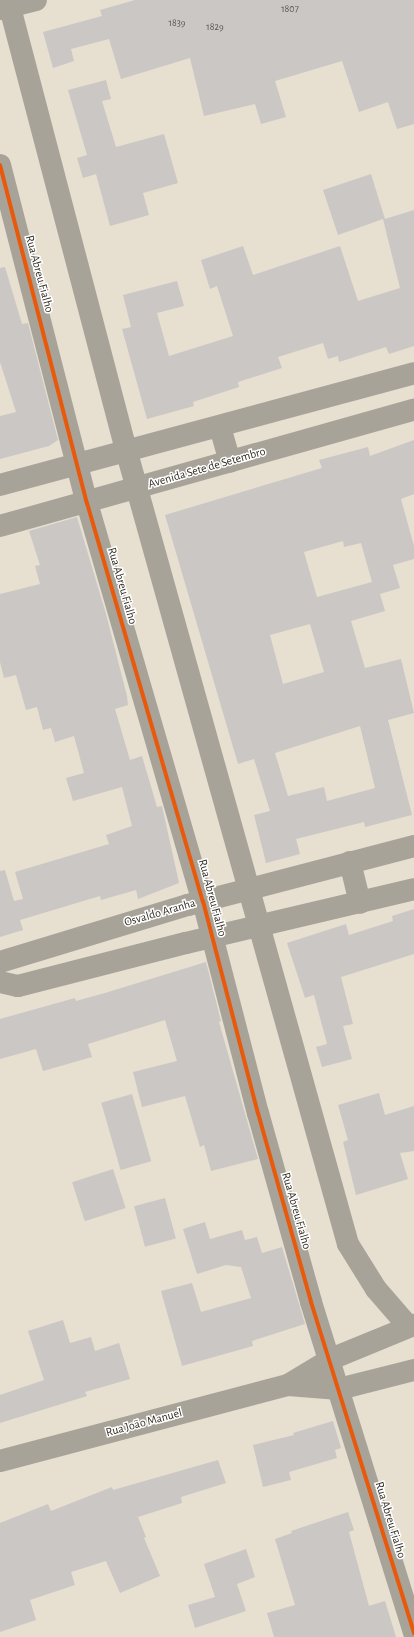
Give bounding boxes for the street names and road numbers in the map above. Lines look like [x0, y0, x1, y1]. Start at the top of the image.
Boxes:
street label: Rua Abreu Fialho [22, 234, 56, 314]
street label: Avenida Sete de Setembro [147, 444, 267, 492]
street label: Rua Abreu Fialho [104, 546, 140, 626]
street label: Rua Abreu Fialho [195, 858, 229, 938]
street label: Osvaldo Aranha [123, 896, 197, 930]
street label: Rua Abreu Fialho [278, 1171, 314, 1251]
street label: Rua João Manuel [104, 1406, 184, 1440]
street label: Rua Abreu Fialho [372, 1480, 408, 1560]

